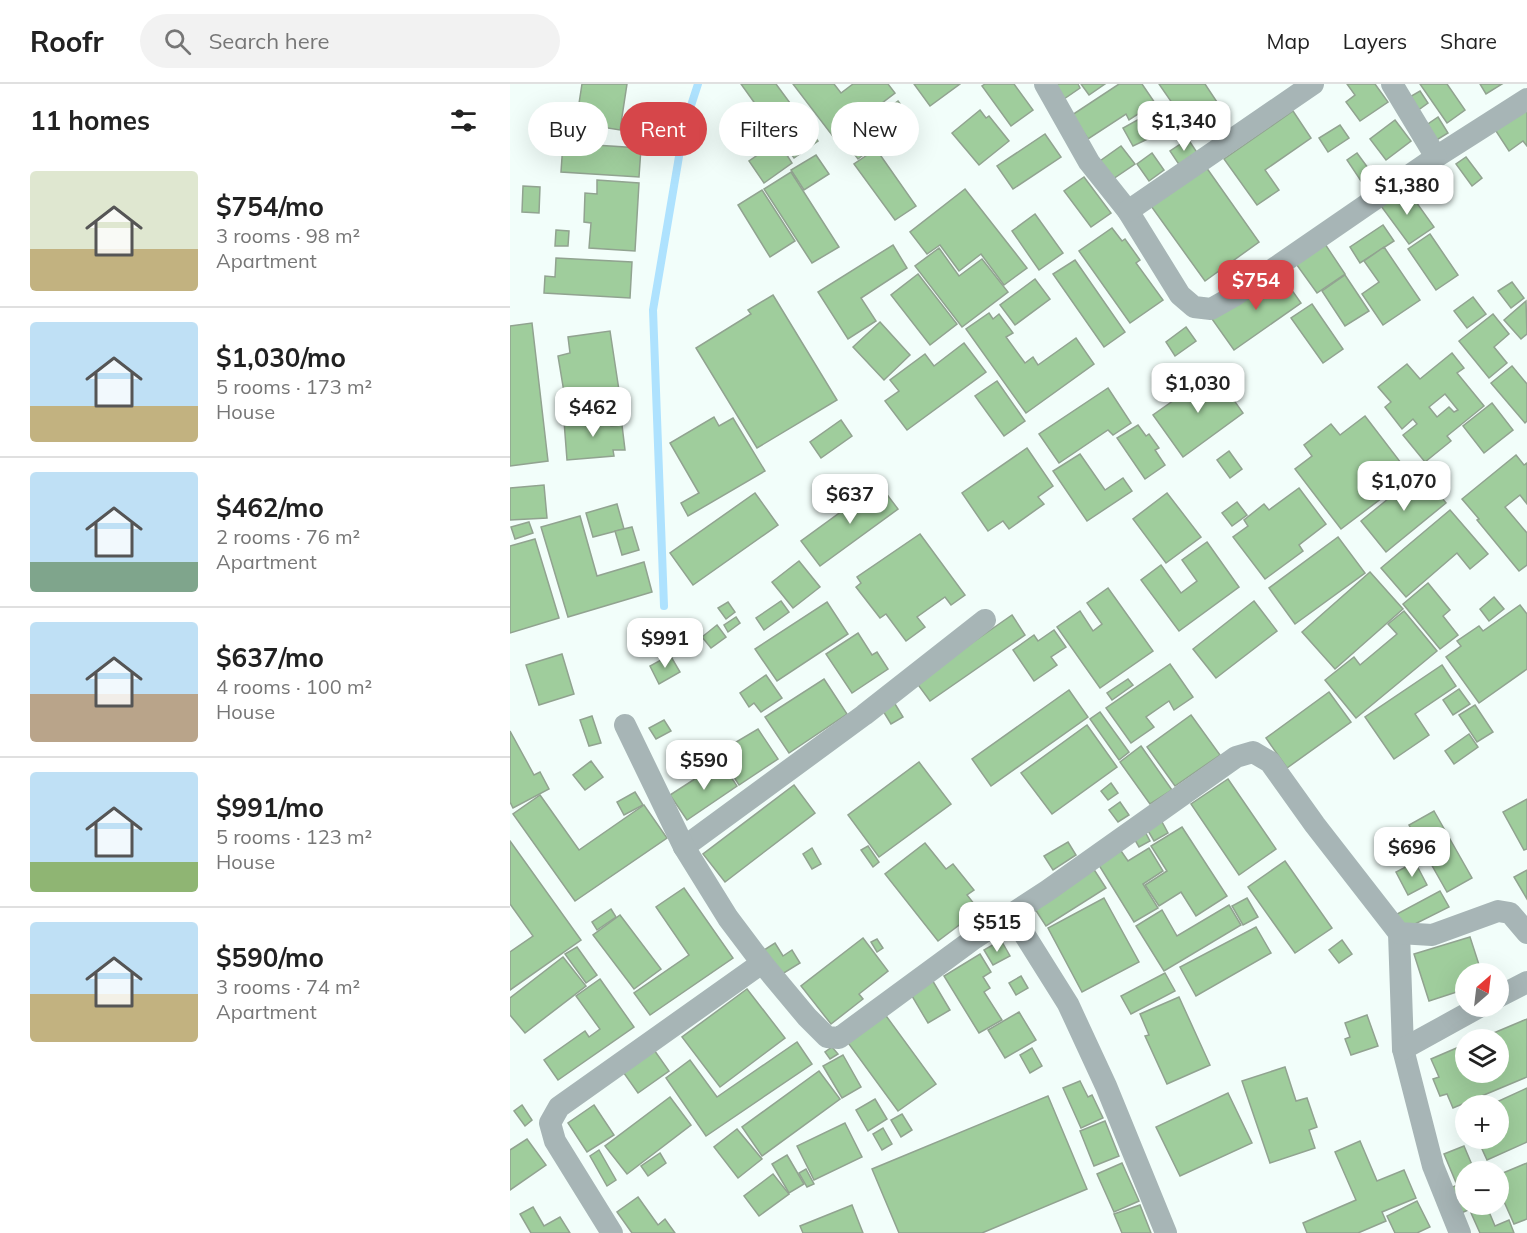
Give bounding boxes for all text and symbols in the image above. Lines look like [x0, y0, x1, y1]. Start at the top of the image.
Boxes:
search box [140, 14, 560, 68]
text: Roofr [30, 24, 104, 59]
icon: search [161, 25, 194, 58]
text: Search here [209, 27, 330, 55]
text: Map [1267, 28, 1310, 54]
text: Layers [1343, 28, 1407, 54]
text: Share [1440, 28, 1497, 54]
pin: $1,340 [1135, 101, 1233, 152]
chip: Buy [528, 102, 608, 156]
chip: Rent [620, 102, 707, 156]
chip: Filters [719, 102, 819, 156]
chip: New [831, 102, 919, 156]
text: 11 homes [30, 104, 150, 137]
icon: filters [447, 104, 480, 137]
text: $1,340 [1152, 108, 1216, 133]
pin: $1,380 [1358, 165, 1456, 216]
text: $1,380 [1375, 172, 1439, 197]
text: $754/mo [216, 190, 324, 223]
icon: home [78, 195, 150, 267]
text: 3 rooms · 98 m² [216, 223, 360, 248]
text: Apartment [216, 248, 317, 273]
pin: $754 [1220, 260, 1292, 311]
text: $754 [1232, 267, 1280, 292]
text: $1,030/mo [216, 341, 346, 374]
icon: home [78, 346, 150, 418]
pin: $1,030 [1149, 363, 1247, 414]
text: $1,030 [1166, 370, 1230, 395]
text: 5 rooms · 173 m² [216, 374, 372, 399]
pin: $462 [557, 387, 629, 438]
text: $462 [569, 394, 617, 419]
text: House [216, 399, 275, 424]
pin: $1,070 [1355, 461, 1453, 512]
text: $1,070 [1372, 468, 1436, 493]
pin: $637 [814, 474, 886, 525]
text: $637 [826, 481, 874, 506]
text: $462/mo [216, 491, 324, 524]
icon: home [78, 496, 150, 568]
text: 2 rooms · 76 m² [216, 524, 360, 549]
text: Apartment [216, 549, 317, 574]
pin: $991 [629, 618, 701, 669]
text: $991 [641, 625, 689, 650]
text: $637/mo [216, 641, 324, 674]
icon: home [78, 646, 150, 718]
text: 4 rooms · 100 m² [216, 674, 372, 699]
text: House [216, 699, 275, 724]
pin: $590 [668, 740, 740, 791]
text: $590 [680, 747, 728, 772]
text: $991/mo [216, 791, 324, 824]
icon: home [78, 796, 150, 868]
text: 5 rooms · 123 m² [216, 824, 372, 849]
pin: $696 [1376, 827, 1448, 878]
text: $696 [1388, 834, 1436, 859]
text: House [216, 849, 275, 874]
pin: $515 [961, 902, 1033, 953]
text: $515 [973, 909, 1021, 934]
text: $590/mo [216, 941, 324, 974]
icon: home [78, 946, 150, 1018]
north arrow [1455, 963, 1509, 1017]
map controls [1455, 963, 1509, 1215]
text: 3 rooms · 74 m² [216, 974, 360, 999]
text: Apartment [216, 999, 317, 1024]
button: layers [1455, 1029, 1509, 1083]
button: + [1455, 1095, 1509, 1149]
button: − [1455, 1161, 1509, 1215]

